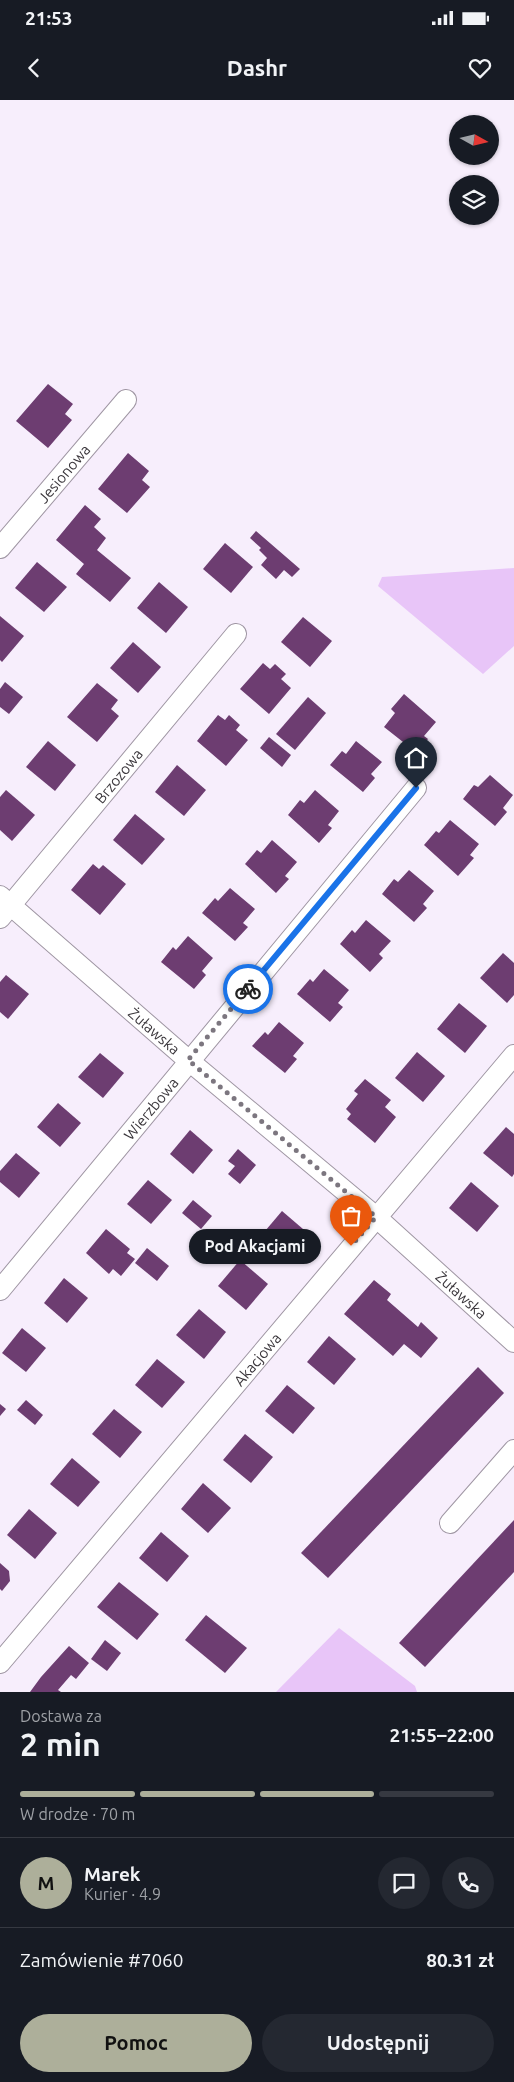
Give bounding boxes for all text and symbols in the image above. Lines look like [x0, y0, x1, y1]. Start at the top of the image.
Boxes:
text: 21:53 [25, 7, 73, 29]
icon: back [20, 54, 48, 82]
icon: heart [466, 54, 494, 82]
text: Dashr [227, 55, 287, 80]
north arrow [449, 115, 499, 165]
map controls [449, 115, 499, 225]
button: layers [449, 175, 499, 225]
street label: Jesionowa [34, 441, 93, 506]
pin [395, 737, 437, 788]
icon: home [402, 744, 430, 772]
street label: Brzozowa [91, 745, 146, 806]
courier [223, 964, 273, 1014]
icon: bike [234, 975, 262, 1003]
street label: Żuławska [125, 1004, 183, 1058]
street label: Wierzbowa [120, 1074, 181, 1143]
pin [330, 1195, 372, 1246]
icon: bag [337, 1202, 365, 1230]
callout: Pod Akacjami [188, 1228, 321, 1264]
text: Pod Akacjami [205, 1237, 305, 1255]
street label: Żuławska [433, 1267, 490, 1322]
street label: Akacjowa [230, 1329, 284, 1389]
text: Dostawa za [20, 1707, 102, 1725]
text: 21:55–22:00 [389, 1724, 494, 1746]
text: 2 min [20, 1726, 101, 1762]
text: W drodze · 70 m [20, 1805, 135, 1823]
button: chat [378, 1857, 430, 1909]
button: phone [442, 1857, 494, 1909]
text: Marek [84, 1863, 141, 1885]
text: M [38, 1872, 54, 1894]
text: Kurier · 4.9 [84, 1885, 161, 1903]
text: Zamówienie #7060 [20, 1949, 184, 1971]
text: 80.31 zł [426, 1949, 494, 1971]
button: Pomoc [20, 2014, 252, 2072]
button: Udostępnij [262, 2014, 494, 2072]

